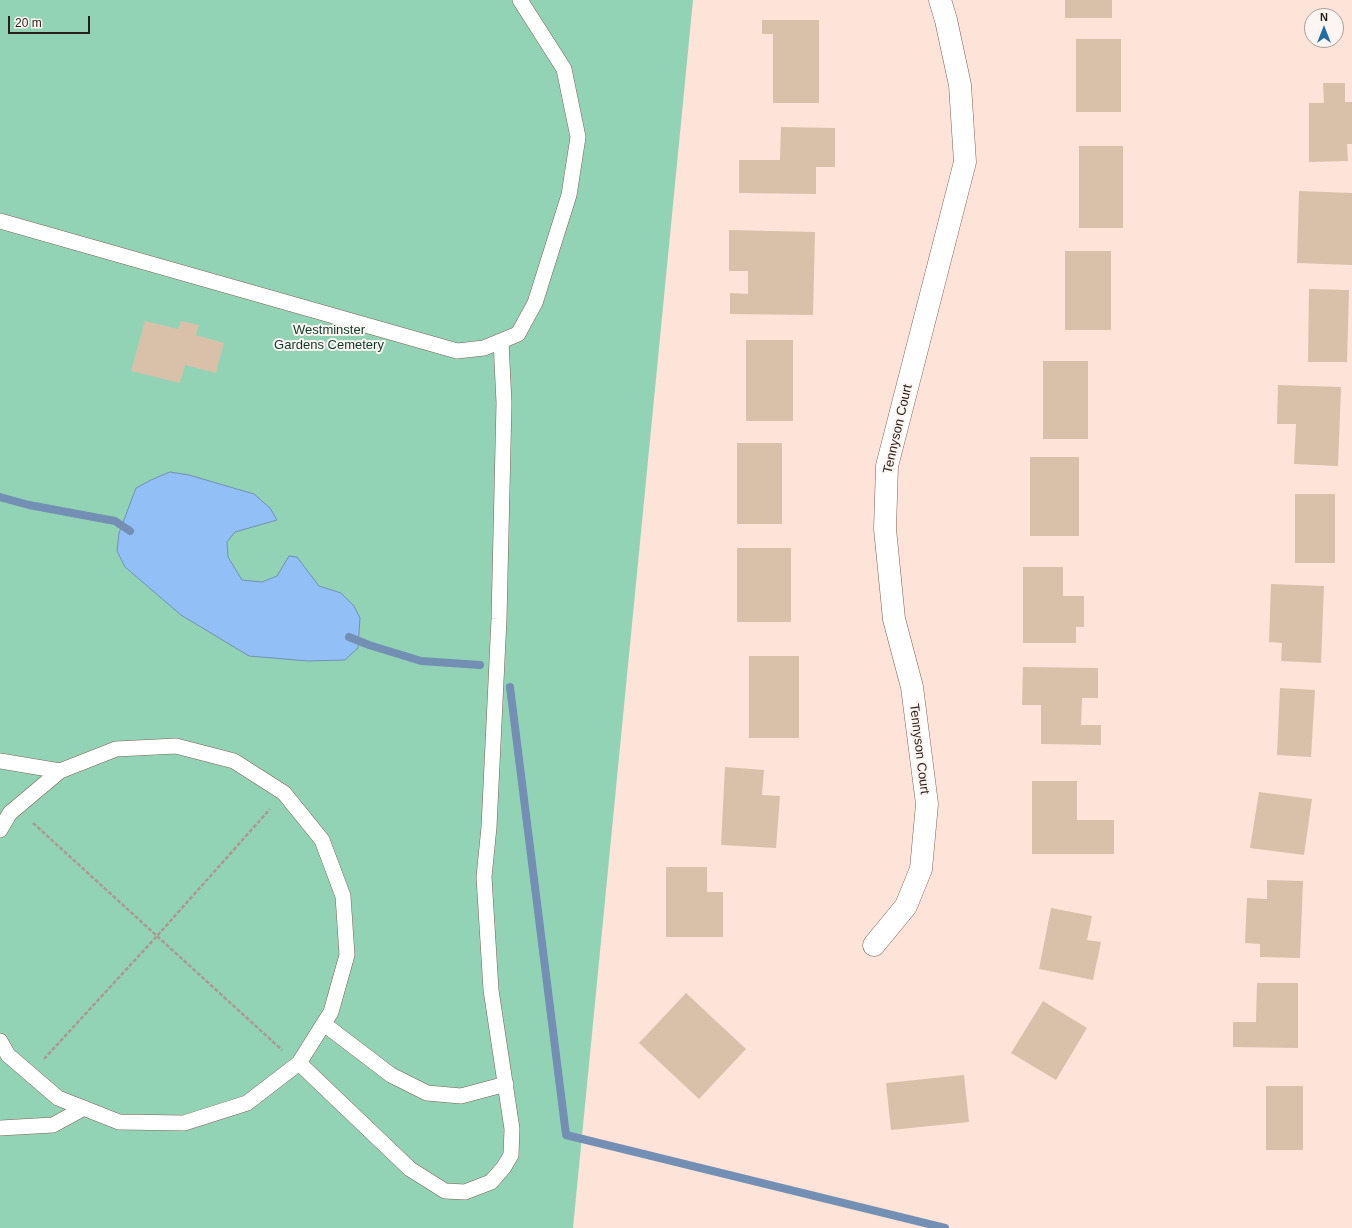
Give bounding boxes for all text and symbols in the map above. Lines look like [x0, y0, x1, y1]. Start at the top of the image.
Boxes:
scale bar [10, 8, 92, 34]
north arrow [1304, 8, 1344, 48]
text: N [1320, 11, 1328, 23]
text: 20 m [15, 16, 42, 30]
park label: Westminster Gardens Cemetery [274, 322, 384, 353]
street label: Tennyson Court [880, 383, 916, 475]
street label: Tennyson Court [906, 703, 932, 795]

